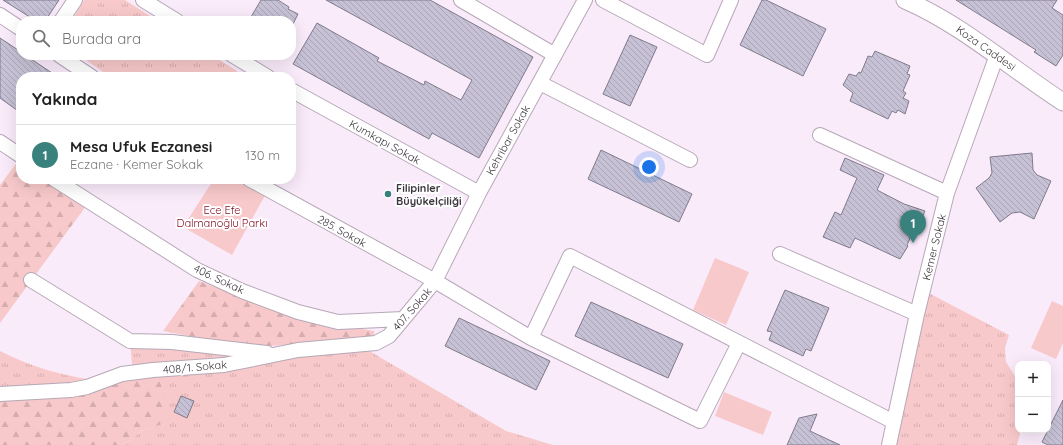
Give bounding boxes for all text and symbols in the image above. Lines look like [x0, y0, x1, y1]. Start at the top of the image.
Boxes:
search box [16, 16, 296, 60]
street label: Koza Caddesi [953, 22, 1019, 74]
icon: search [30, 27, 52, 49]
text: Burada ara [62, 29, 141, 48]
text: Yakında [32, 88, 97, 109]
street label: Kehribar Sokak [483, 102, 533, 178]
street label: Kumkapı Sokak [347, 117, 423, 167]
text: Mesa Ufuk Eczanesi [70, 137, 212, 156]
text: 1 [42, 147, 48, 163]
text: 130 m [245, 147, 280, 163]
text: Eczane · Kemer Sokak [70, 156, 203, 172]
your location [639, 157, 659, 177]
place label: Filipinler Büyükelçiliği [396, 181, 462, 208]
marker: Filipinler Büyükelçiliği [383, 189, 393, 199]
park label: Ece Efe Dalmanoğlu Parkı [176, 203, 268, 230]
pin: 1 [900, 210, 926, 243]
street label: 285. Sokak [315, 212, 369, 250]
street label: Kemer Sokak [919, 212, 949, 282]
street label: 406. Sokak [191, 261, 247, 297]
street label: 407. Sokak [389, 284, 435, 334]
street label: 408/1. Sokak [162, 357, 228, 377]
map controls [1015, 361, 1051, 433]
button: + [1015, 361, 1051, 397]
button: − [1015, 397, 1051, 433]

